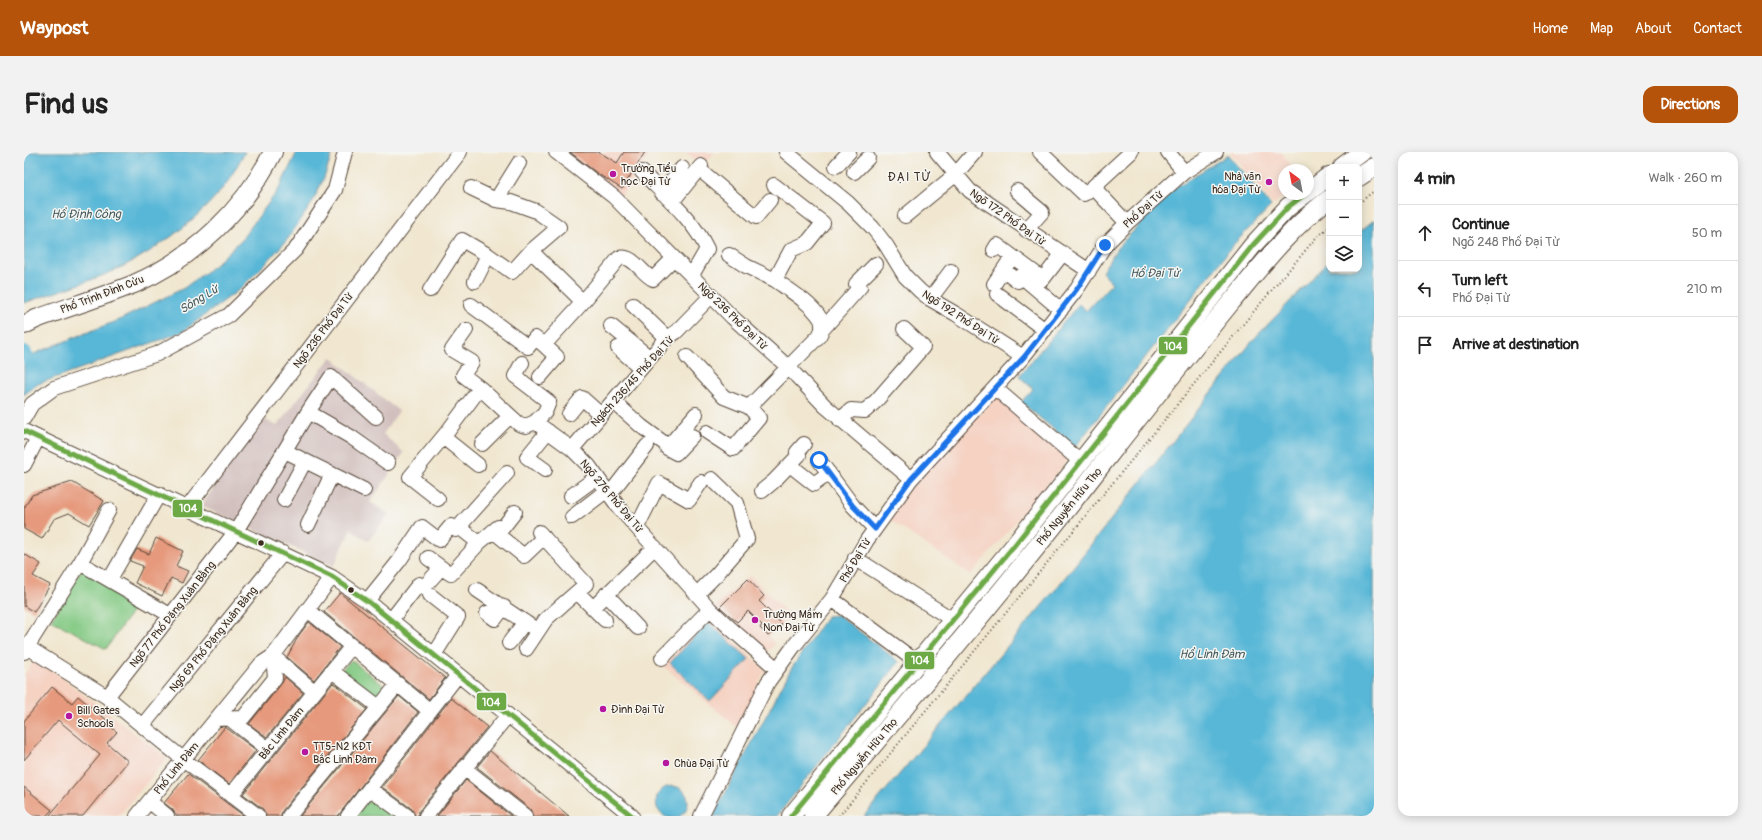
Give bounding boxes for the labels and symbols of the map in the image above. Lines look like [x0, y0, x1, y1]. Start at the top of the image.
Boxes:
place label: Trường Tiểu học Đại Từ [621, 162, 676, 188]
north arrow [1278, 164, 1314, 200]
marker: Trường Tiểu học Đại Từ [608, 169, 618, 179]
district label: ĐẠI TỪ [888, 169, 932, 185]
place label: Nhà văn hóa Đại Từ [1212, 170, 1261, 196]
marker: Nhà văn hóa Đại Từ [1264, 177, 1274, 187]
street label: Ngõ 172 Phố Đại Từ [967, 186, 1048, 249]
street label: Phố Đại Từ [1120, 188, 1166, 231]
water label: Hồ Định Công [51, 206, 122, 222]
route end [1096, 236, 1114, 254]
water label: Hồ Đại Từ [1130, 265, 1181, 281]
street label: Phố Trịnh Đình Cửu [59, 273, 146, 316]
street label: Ngõ 236 Phố Đại Từ [695, 280, 770, 353]
water label: Sông Lừ [177, 281, 223, 317]
street label: Ngõ 192 Phố Đại Từ [920, 288, 1002, 347]
street label: Ngõ 236 Phố Đại Từ [291, 290, 356, 371]
street label: Ngách 236/45 Phố Đại Từ [588, 333, 677, 430]
line badge: 104 [1158, 336, 1188, 355]
text: 104 [1164, 340, 1183, 353]
route start [810, 451, 828, 469]
street label: Ngõ 276 Phố Đại Từ [577, 457, 646, 536]
street label: Phố Nguyễn Hữu Thọ [1033, 464, 1105, 548]
line badge: 104 [172, 499, 203, 518]
text: 104 [179, 502, 198, 515]
street label: Phố Đại Từ [837, 535, 874, 585]
unlabelled marker [256, 538, 266, 548]
street label: Ngõ 77 Phố Đặng Xuân Bằng [126, 558, 218, 670]
street label: Ngõ 69 Phố Đặng Xuân Bằng [166, 583, 260, 695]
unlabelled marker [346, 585, 356, 595]
place label: Trường Mầm Non Đại Từ [763, 607, 822, 634]
marker: Trường Mầm Non Đại Từ [750, 615, 760, 625]
water label: Hồ Linh Đàm [1180, 646, 1246, 662]
line badge: 104 [904, 651, 935, 670]
text: 104 [911, 654, 930, 667]
line badge: 104 [476, 692, 507, 711]
text: 104 [482, 696, 501, 709]
place label: Đình Đại Từ [611, 703, 665, 716]
place label: Bill Gates Schools [77, 704, 120, 730]
street label: Bắc Linh Đàm [256, 704, 307, 762]
marker: Đình Đại Từ [598, 704, 608, 714]
marker: Bill Gates Schools [64, 711, 74, 721]
street label: Phố Nguyễn Hữu Thọ [828, 714, 900, 798]
street label: Phố Linh Đàm [151, 739, 202, 797]
place label: TT5-N2 KĐT Bắc Linh Đàm [313, 740, 377, 766]
marker: TT5-N2 KĐT Bắc Linh Đàm [300, 747, 310, 757]
place label: Chùa Đại Từ [674, 757, 729, 770]
marker: Chùa Đại Từ [661, 758, 671, 768]

